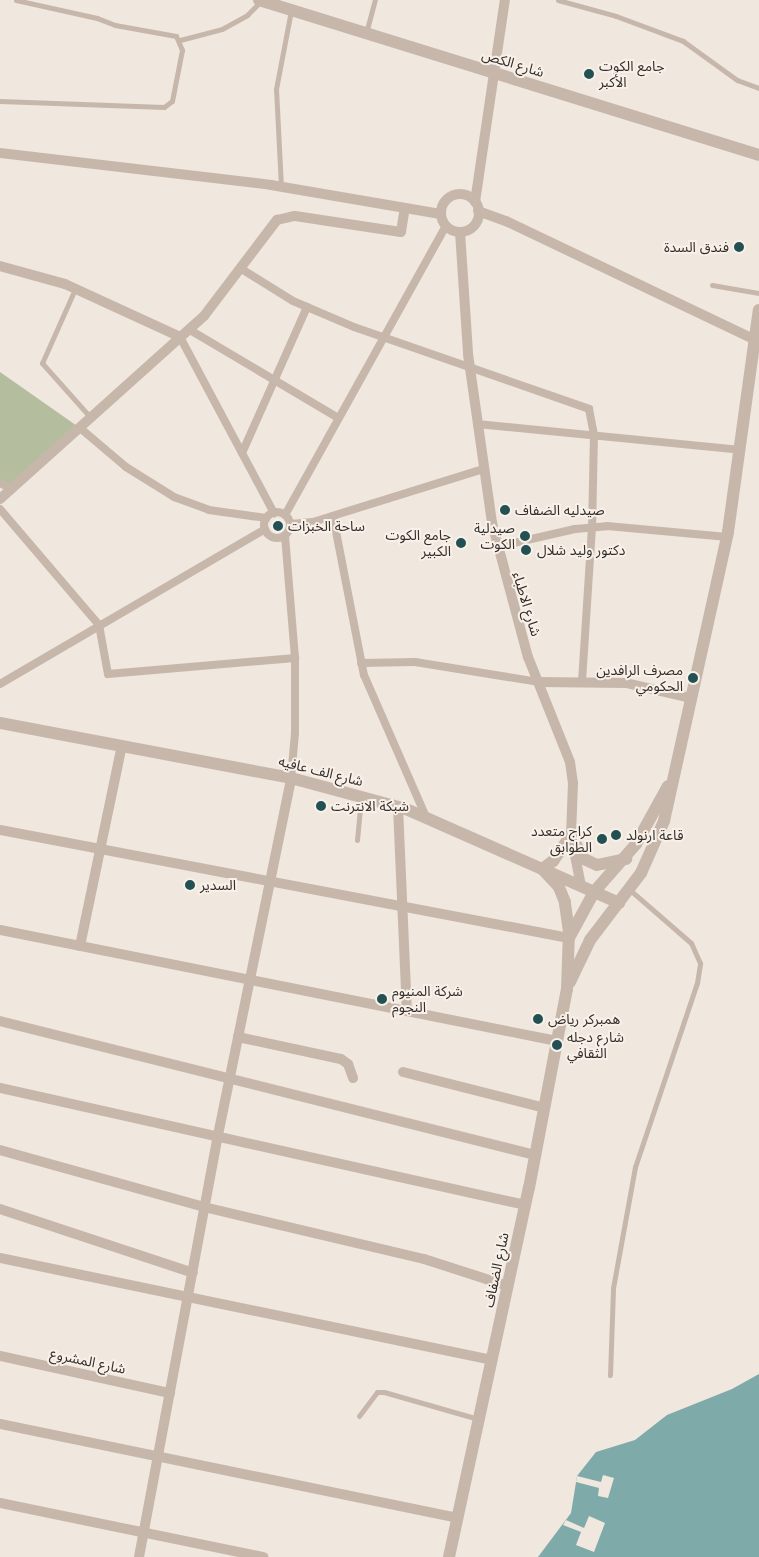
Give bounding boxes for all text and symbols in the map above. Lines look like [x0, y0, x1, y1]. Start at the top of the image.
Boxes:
street label: شارع الكص [480, 46, 546, 80]
place label: جامع الكوت الأكبر [599, 58, 664, 90]
marker: جامع الكوت الأكبر [583, 68, 595, 80]
place label: فندق السدة [664, 239, 729, 255]
marker: فندق السدة [733, 241, 745, 253]
place label: صيدليه الضفاف [515, 502, 605, 518]
marker: صيدليه الضفاف [499, 504, 511, 516]
place label: ساحة الخبزات [288, 518, 365, 534]
marker: ساحة الخبزات [272, 520, 284, 532]
place label: صيدلية الكوت [474, 520, 515, 552]
place label: جامع الكوت الكبير [386, 527, 451, 560]
marker: صيدلية الكوت [519, 530, 531, 542]
marker: جامع الكوت الكبير [455, 537, 467, 549]
place label: دكتور وليد شلال [537, 542, 626, 558]
marker: دكتور وليد شلال [519, 543, 533, 557]
street label: شارع الاطباء [509, 570, 545, 638]
place label: مصرف الرافدين الحكومي [596, 662, 683, 694]
marker: مصرف الرافدين الحكومي [687, 672, 699, 684]
street label: شارع الف عافيه [277, 752, 365, 790]
place label: شبكة الانترنت [331, 798, 409, 814]
marker: شبكة الانترنت [315, 800, 327, 812]
place label: كراج متعدد الطوابق [531, 823, 592, 856]
place label: قاعة ارنولد [626, 827, 683, 843]
marker: قاعة ارنولد [610, 829, 622, 841]
marker: كراج متعدد الطوابق [596, 833, 608, 845]
place label: السدير [200, 877, 236, 893]
marker: السدير [184, 879, 196, 891]
place label: شركة المنيوم النجوم [392, 983, 463, 1016]
marker: شركة المنيوم النجوم [376, 993, 388, 1005]
place label: همبركر رياض [548, 1011, 620, 1027]
marker: همبركر رياض [532, 1013, 544, 1025]
place label: شارع دجله الثقافي [567, 1029, 624, 1062]
marker: شارع دجله الثقافي [551, 1039, 563, 1051]
street label: شارع الضفاف [480, 1231, 512, 1309]
street label: شارع المشروع [49, 1345, 127, 1377]

